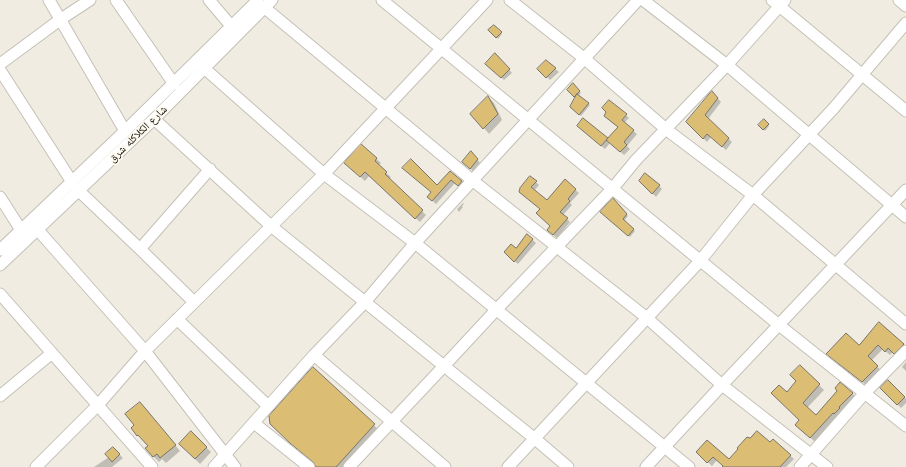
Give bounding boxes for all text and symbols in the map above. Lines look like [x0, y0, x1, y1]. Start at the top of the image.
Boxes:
street label: شارع الكلاكله شرق [106, 103, 170, 165]

